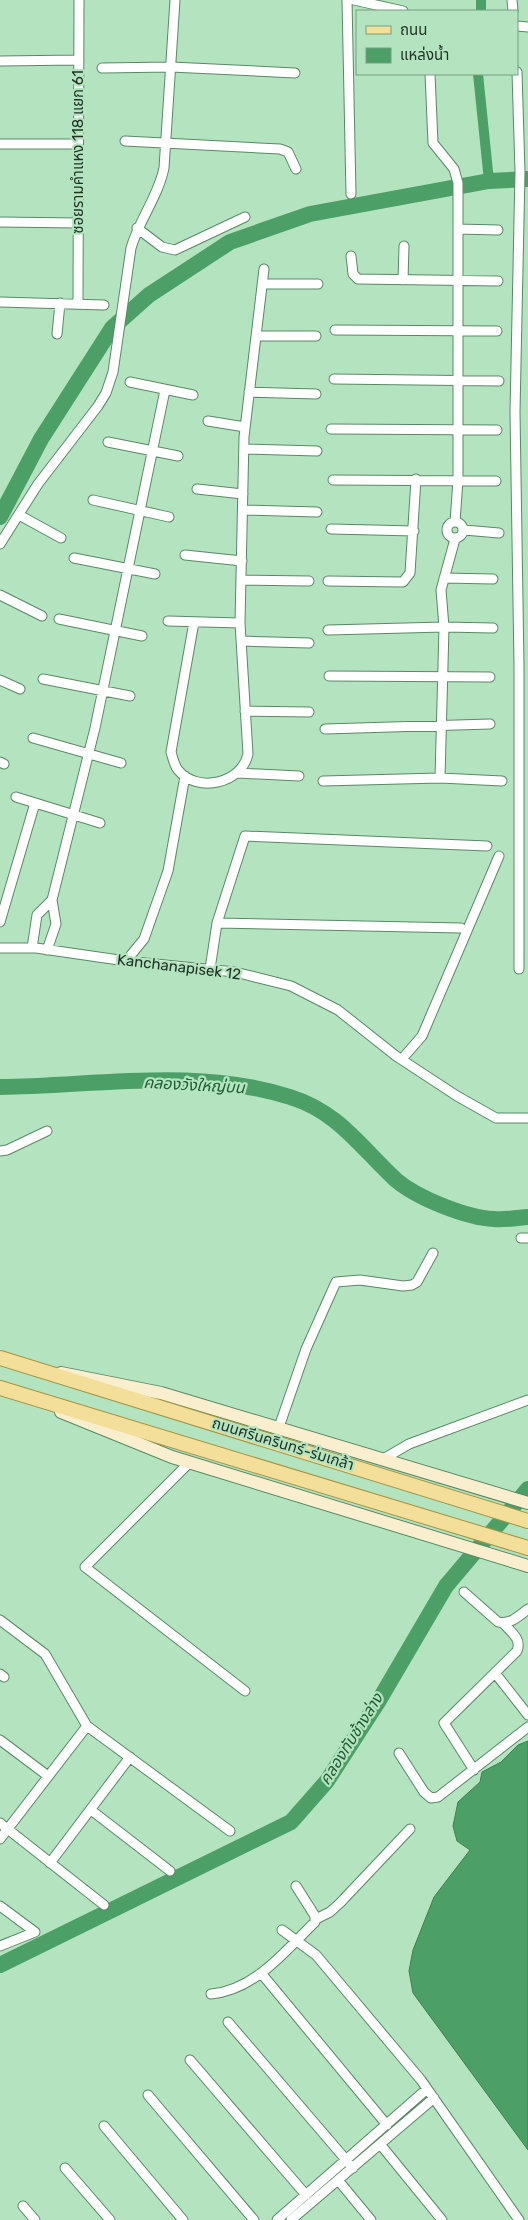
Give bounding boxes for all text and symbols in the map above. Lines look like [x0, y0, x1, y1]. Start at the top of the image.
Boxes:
legend [356, 10, 518, 75]
text: ถนน [400, 21, 427, 39]
text: แหล่งน้ำ [400, 44, 449, 64]
street label: ซอยรามคำแหง 118 แยก 61 [69, 70, 87, 234]
street label: Kanchanapisek 12 [116, 950, 242, 984]
water label: คลองวังใหญ่บน [143, 1073, 246, 1097]
street label: ถนนศรีนครินทร์-ร่มเกล้า [210, 1414, 356, 1474]
water label: คลองทับช้างล่าง [315, 1689, 387, 1788]

